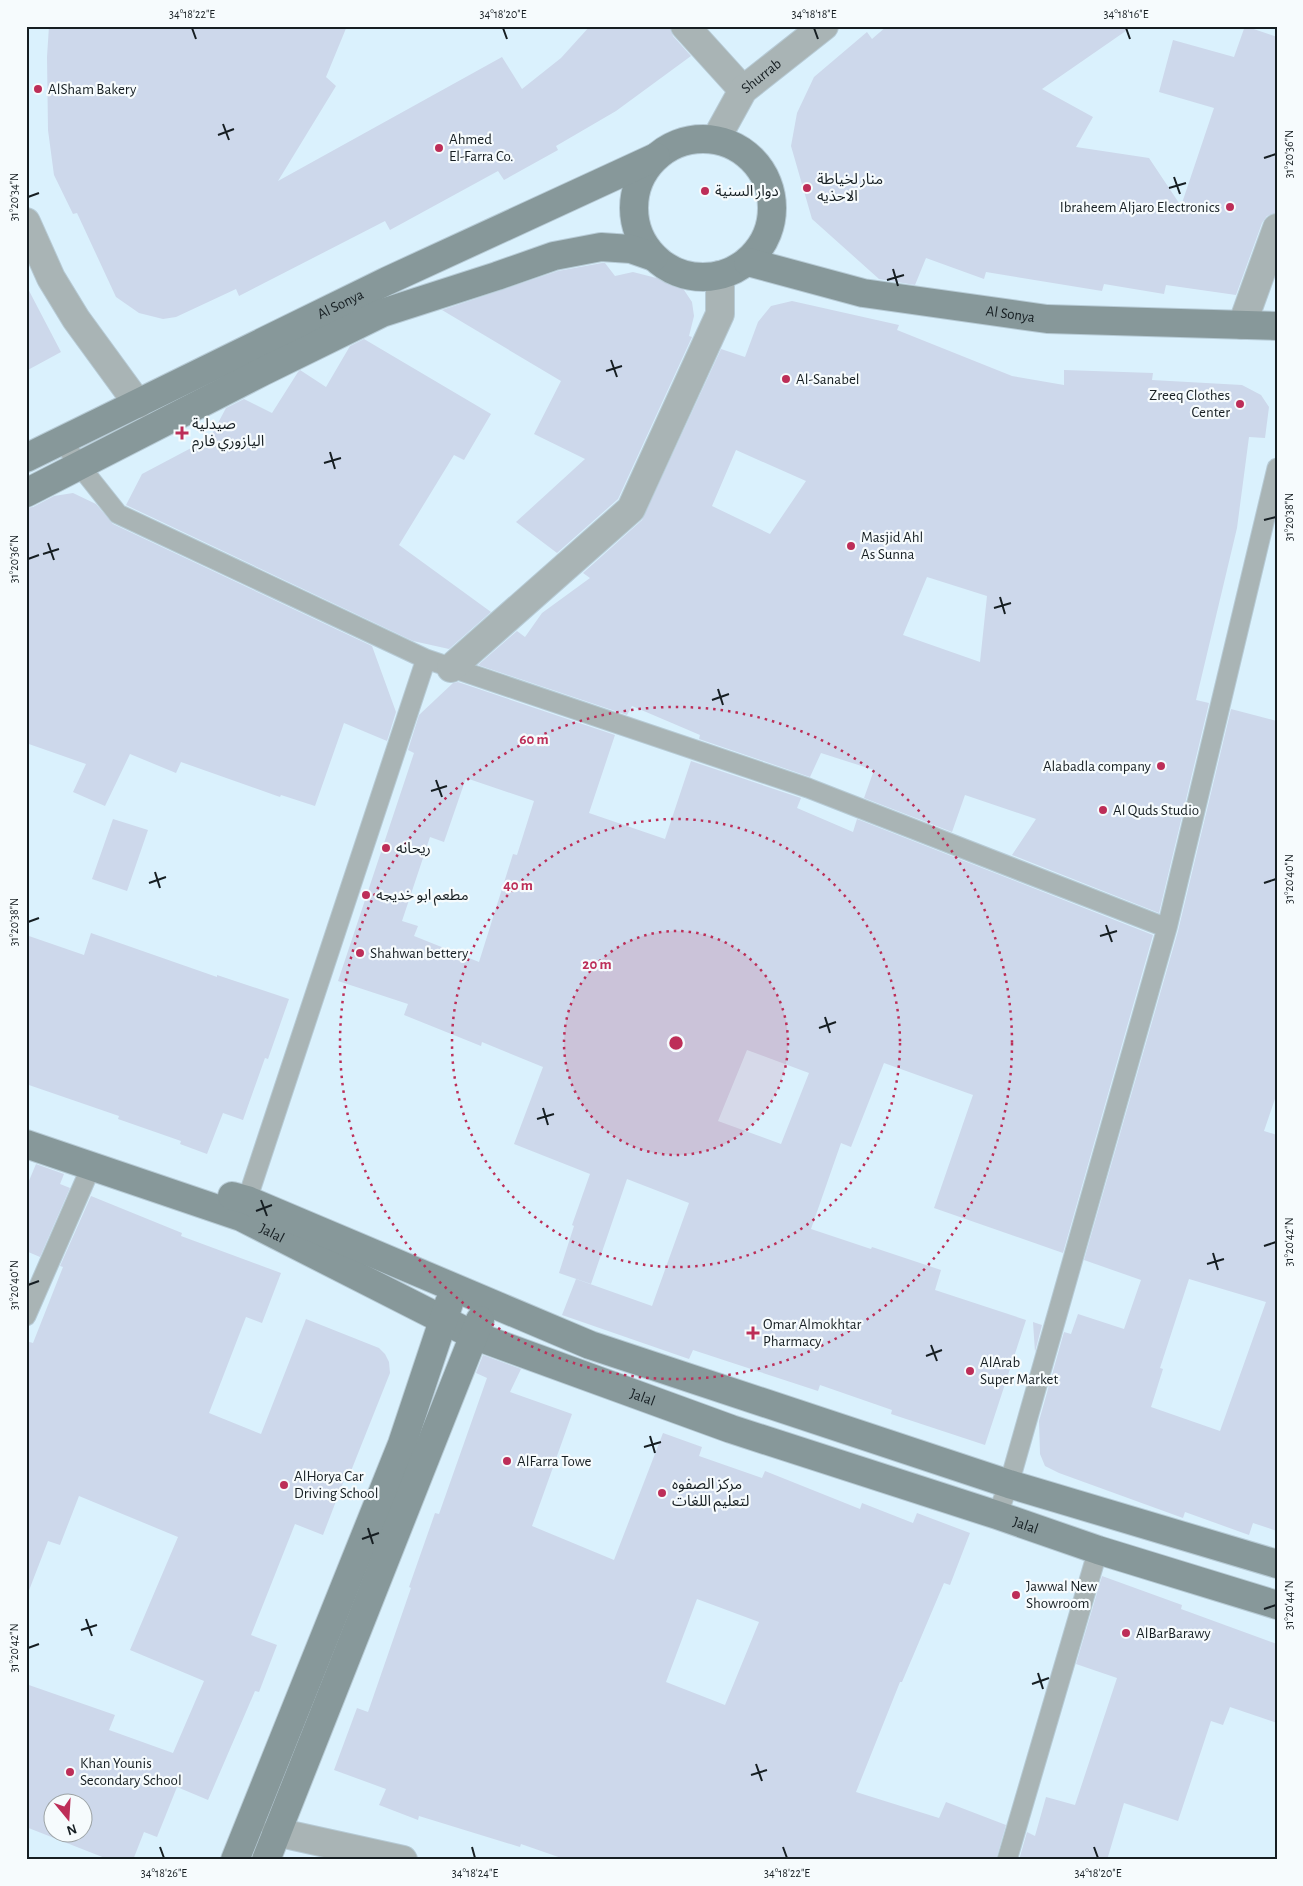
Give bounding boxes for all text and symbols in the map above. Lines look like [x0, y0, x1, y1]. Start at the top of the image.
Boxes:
text: 34°18'22"E [169, 8, 215, 20]
text: 34°18'20"E [480, 8, 527, 20]
text: 34°18'18"E [791, 8, 837, 20]
text: 34°18'16"E [1104, 8, 1149, 20]
street label: Shurrab [738, 55, 784, 96]
place label: AlSham Bakery [48, 82, 137, 97]
marker: AlSham Bakery [32, 83, 44, 95]
text: 31°20'36"N [1283, 130, 1295, 178]
place label: Ahmed El-Farra Co. [449, 132, 513, 164]
marker: Ahmed El-Farra Co. [433, 142, 445, 154]
place label: منار لخياطة الاحذيه [817, 172, 883, 204]
text: 31°20'34"N [8, 173, 20, 221]
marker: منار لخياطة الاحذيه [801, 182, 813, 194]
place label: دوار السنية [715, 184, 779, 200]
marker: دوار السنية [699, 185, 711, 197]
place label: Ibraheem Aljaro Electronics [1060, 200, 1220, 215]
marker: Ibraheem Aljaro Electronics [1224, 201, 1236, 213]
street label: Al Sonya [315, 286, 366, 322]
street label: Al Sonya [985, 303, 1036, 325]
place label: Al-Sanabel [796, 372, 860, 387]
marker: Al-Sanabel [780, 373, 792, 385]
place label: Zreeq Clothes Center [1149, 388, 1230, 420]
marker: Zreeq Clothes Center [1234, 398, 1246, 410]
place label: صيدلية اليازوري فارم [192, 417, 264, 452]
marker: صيدلية اليازوري فارم [176, 427, 188, 439]
text: 31°20'38"N [1283, 493, 1295, 541]
place label: Masjid Ahl As Sunna [861, 530, 923, 562]
text: 31°20'36"N [8, 535, 20, 583]
marker: Masjid Ahl As Sunna [845, 540, 857, 552]
text: 60 m [519, 732, 549, 747]
place label: Alabadla company [1043, 759, 1152, 774]
marker: Alabadla company [1155, 760, 1167, 772]
place label: Al Quds Studio [1113, 803, 1199, 818]
marker: Al Quds Studio [1097, 804, 1109, 816]
place label: ريحانه [396, 841, 431, 857]
marker: ريحانه [380, 842, 392, 854]
text: 31°20'40"N [1283, 854, 1295, 904]
text: 40 m [503, 878, 533, 893]
place label: مطعم ابو خديجه [376, 888, 469, 906]
marker: مطعم ابو خديجه [360, 889, 372, 901]
text: 31°20'38"N [8, 898, 20, 946]
place label: Shahwan bettery [370, 946, 469, 961]
marker: Shahwan bettery [354, 947, 366, 959]
text: 20 m [582, 957, 612, 972]
centre of rings [667, 1034, 685, 1052]
text: 31°20'42"N [1283, 1217, 1295, 1267]
street label: Jalal [257, 1220, 287, 1245]
text: 31°20'40"N [8, 1260, 20, 1310]
place label: Omar Almokhtar Pharmacy [763, 1317, 862, 1349]
marker: Omar Almokhtar Pharmacy [747, 1327, 759, 1339]
place label: AlArab Super Market [980, 1355, 1058, 1387]
marker: AlArab Super Market [964, 1365, 976, 1377]
street label: Jalal [628, 1385, 657, 1408]
place label: AlFarra Towe [517, 1454, 592, 1469]
marker: AlFarra Towe [501, 1455, 513, 1467]
place label: AlHorya Car Driving School [294, 1469, 378, 1501]
place label: مركز الصفوه لتعليم اللغات [672, 1477, 749, 1512]
marker: AlHorya Car Driving School [278, 1479, 290, 1491]
marker: مركز الصفوه لتعليم اللغات [656, 1487, 668, 1499]
street label: Jalal [1011, 1514, 1040, 1536]
place label: Jawwal New Showroom [1026, 1579, 1097, 1611]
text: 31°20'44"N [1283, 1580, 1295, 1630]
marker: Jawwal New Showroom [1010, 1589, 1022, 1601]
text: 31°20'42"N [8, 1623, 20, 1673]
place label: AlBarBarawy [1136, 1626, 1211, 1641]
marker: AlBarBarawy [1120, 1627, 1132, 1639]
place label: Khan Younis Secondary School [80, 1756, 182, 1788]
marker: Khan Younis Secondary School [64, 1766, 76, 1778]
north arrow [42, 1794, 92, 1844]
text: N [65, 1821, 79, 1838]
text: 34°18'26"E [141, 1867, 187, 1879]
text: 34°18'24"E [452, 1867, 498, 1879]
text: 34°18'22"E [764, 1867, 810, 1879]
text: 34°18'20"E [1075, 1867, 1122, 1879]

